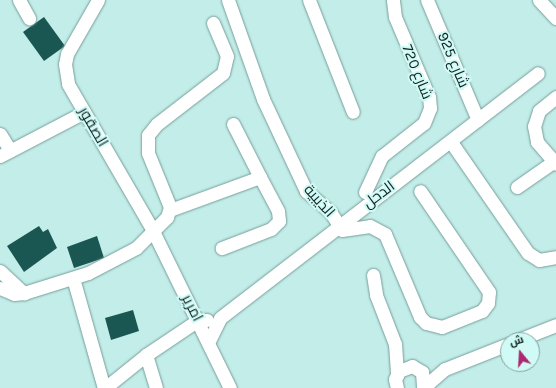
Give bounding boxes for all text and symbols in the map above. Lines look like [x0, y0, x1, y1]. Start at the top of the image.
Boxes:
street label: شارع 925 [433, 30, 473, 90]
street label: شارع 720 [398, 42, 436, 102]
street label: الصقور [74, 104, 112, 150]
street label: الدحل [360, 177, 398, 213]
street label: الذيبية [300, 181, 338, 221]
street label: امرير [178, 291, 206, 325]
north arrow [500, 332, 540, 372]
text: ش [508, 333, 525, 349]

